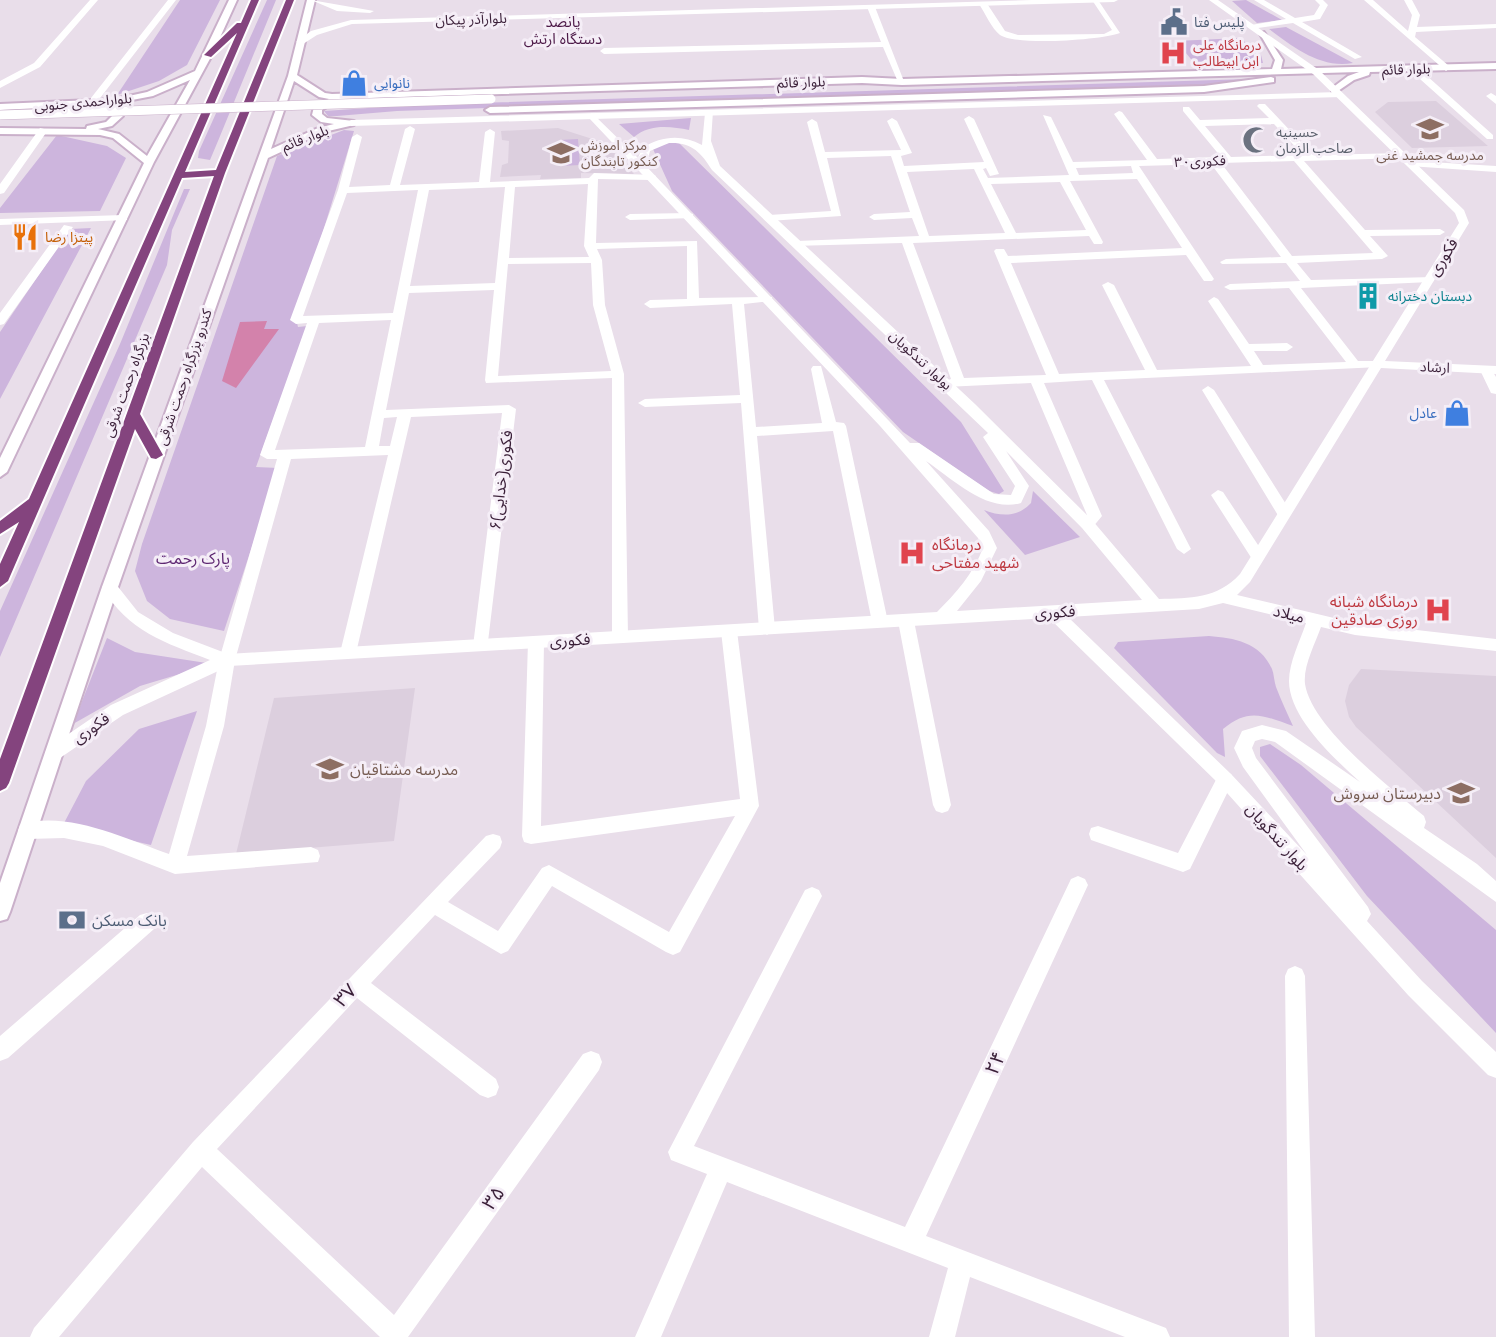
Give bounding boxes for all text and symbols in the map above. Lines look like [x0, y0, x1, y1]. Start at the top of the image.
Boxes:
public building icon: پلیس فتا [1159, 7, 1189, 37]
street label: بلوارآذر پیکان [435, 9, 507, 30]
district label: پانصد دستگاه ارتش [524, 12, 602, 48]
place label: پلیس فتا [1194, 13, 1245, 32]
place label: درمانگاه علی ابن ابیطالب [1193, 36, 1262, 70]
hospital icon: درمانگاه علی ابن ابیطالب [1158, 38, 1188, 68]
street label: بلوار قائم [1381, 59, 1431, 81]
shop icon: نانوایی [339, 68, 369, 98]
street label: بلوار قائم [776, 72, 826, 94]
place label: نانوایی [374, 74, 410, 92]
street label: بلواراحمدی جنوبی [34, 89, 133, 115]
school or university icon: مدرسه جمشید غنی [1415, 114, 1445, 144]
street label: بلوار قائم [279, 121, 332, 157]
place label: حسینیه صاحب الزمان [1276, 123, 1353, 157]
mosque icon: حسینیه صاحب الزمان [1241, 125, 1271, 155]
place label: مرکز اموزش کنکور تابندگان [581, 136, 658, 170]
school or university icon: مرکز اموزش کنکور تابندگان [546, 138, 576, 168]
place label: مدرسه جمشید غنی [1376, 146, 1484, 164]
street label: فکوری۳۰ [1174, 151, 1226, 171]
restaurant icon: پیتزا رضا [10, 222, 40, 252]
place label: پیتزا رضا [45, 228, 93, 247]
street label: فکوری [1423, 234, 1463, 280]
building icon: دبستان دخترانه [1353, 281, 1383, 311]
place label: دبستان دخترانه [1388, 287, 1472, 305]
street label: کندرو بزرگراه رحمت شرقی [152, 306, 216, 448]
street label: بولوار تندگویان [886, 326, 956, 394]
street label: بزرگراه رحمت شرقی [99, 330, 153, 440]
street label: ارشاد [1420, 357, 1450, 377]
shop icon: عادل [1442, 398, 1472, 428]
place label: عادل [1409, 404, 1437, 422]
street label: ۶فکوری(خدایی) [484, 429, 518, 531]
place label: درمانگاه شهید مفتاحی [932, 534, 1019, 573]
hospital icon: درمانگاه شهید مفتاحی [897, 538, 927, 568]
park label: پارک رحمت [156, 548, 230, 569]
place label: درمانگاه شبانه روزی صادقین [1330, 591, 1418, 630]
hospital icon: درمانگاه شبانه روزی صادقین [1423, 595, 1453, 625]
street label: فکوری [1034, 600, 1076, 624]
street label: میلاد [1271, 600, 1307, 628]
street label: فکوری [549, 628, 591, 652]
street label: فکوری [68, 708, 114, 748]
school or university icon: مدرسه مشتاقیان [315, 754, 345, 784]
place label: مدرسه مشتاقیان [350, 759, 458, 780]
school or university icon: دبیرستان سروش [1446, 778, 1476, 808]
place label: دبیرستان سروش [1334, 783, 1441, 804]
street label: بلوار تندگویان [1241, 799, 1313, 875]
bank icon: بانک مسکن [57, 905, 87, 935]
place label: بانک مسکن [92, 910, 167, 931]
street label: ۳۷ [328, 977, 363, 1012]
street label: ۲۴ [978, 1047, 1012, 1079]
street label: ۳۵ [476, 1181, 510, 1215]

